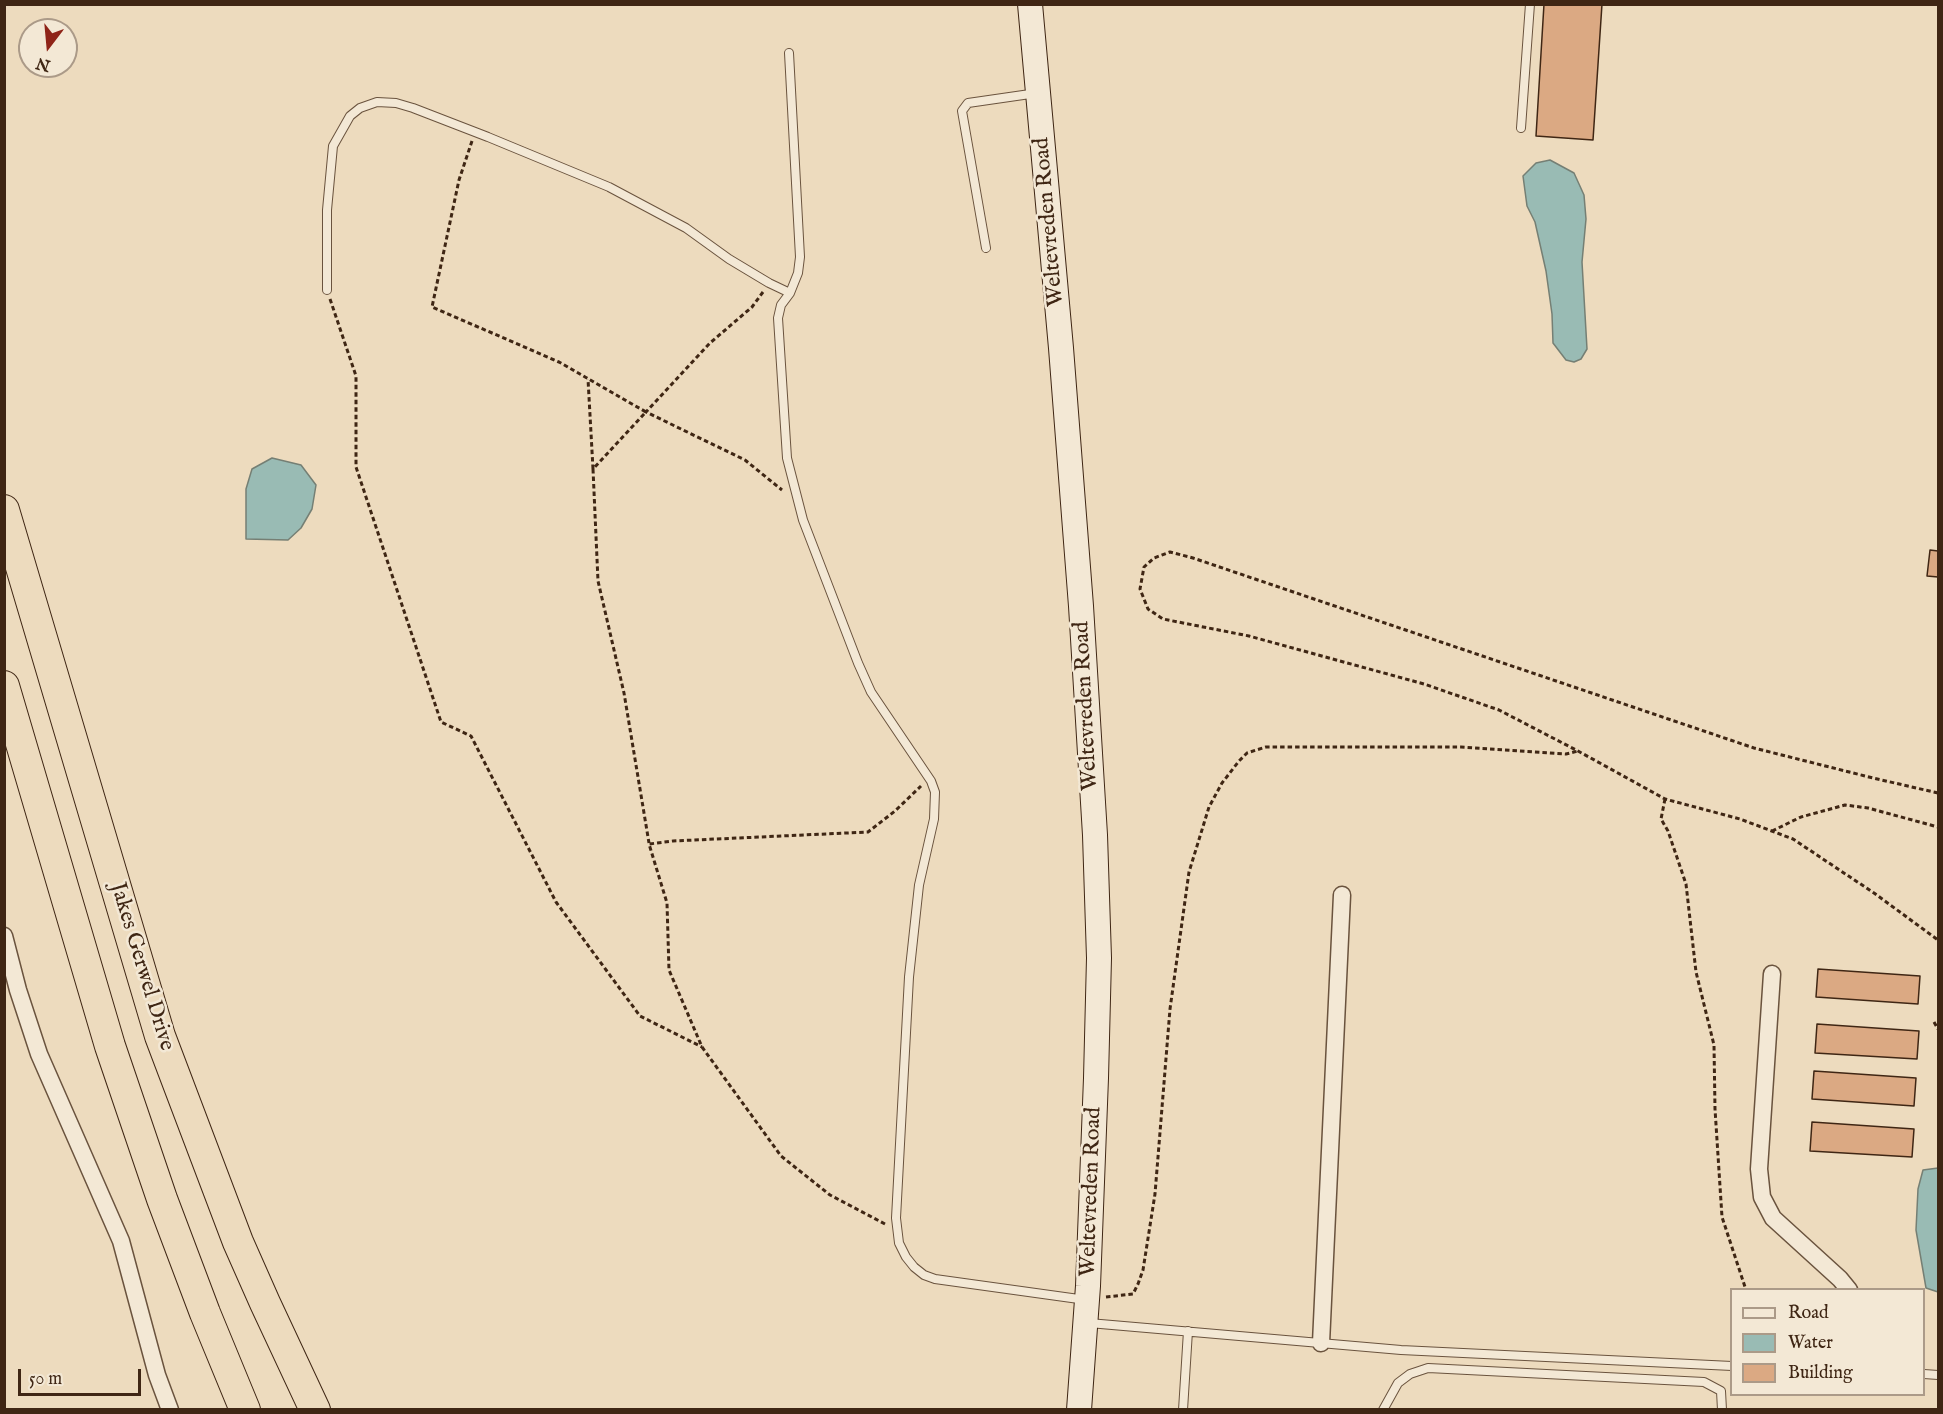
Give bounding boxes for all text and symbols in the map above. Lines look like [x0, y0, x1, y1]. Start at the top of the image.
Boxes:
north arrow [18, 18, 78, 78]
text: N [34, 52, 53, 75]
street label: Weltevreden Road [1029, 136, 1071, 308]
street label: Weltevreden Road [1069, 621, 1105, 791]
street label: Jakes Gerwel Drive [103, 880, 179, 1054]
street label: Weltevreden Road [1076, 1107, 1108, 1277]
legend [1730, 1288, 1925, 1396]
text: Road [1788, 1302, 1829, 1325]
text: Water [1788, 1332, 1833, 1355]
scale bar [21, 1357, 144, 1395]
text: Building [1788, 1362, 1853, 1385]
text: 50 m [29, 1368, 62, 1391]

